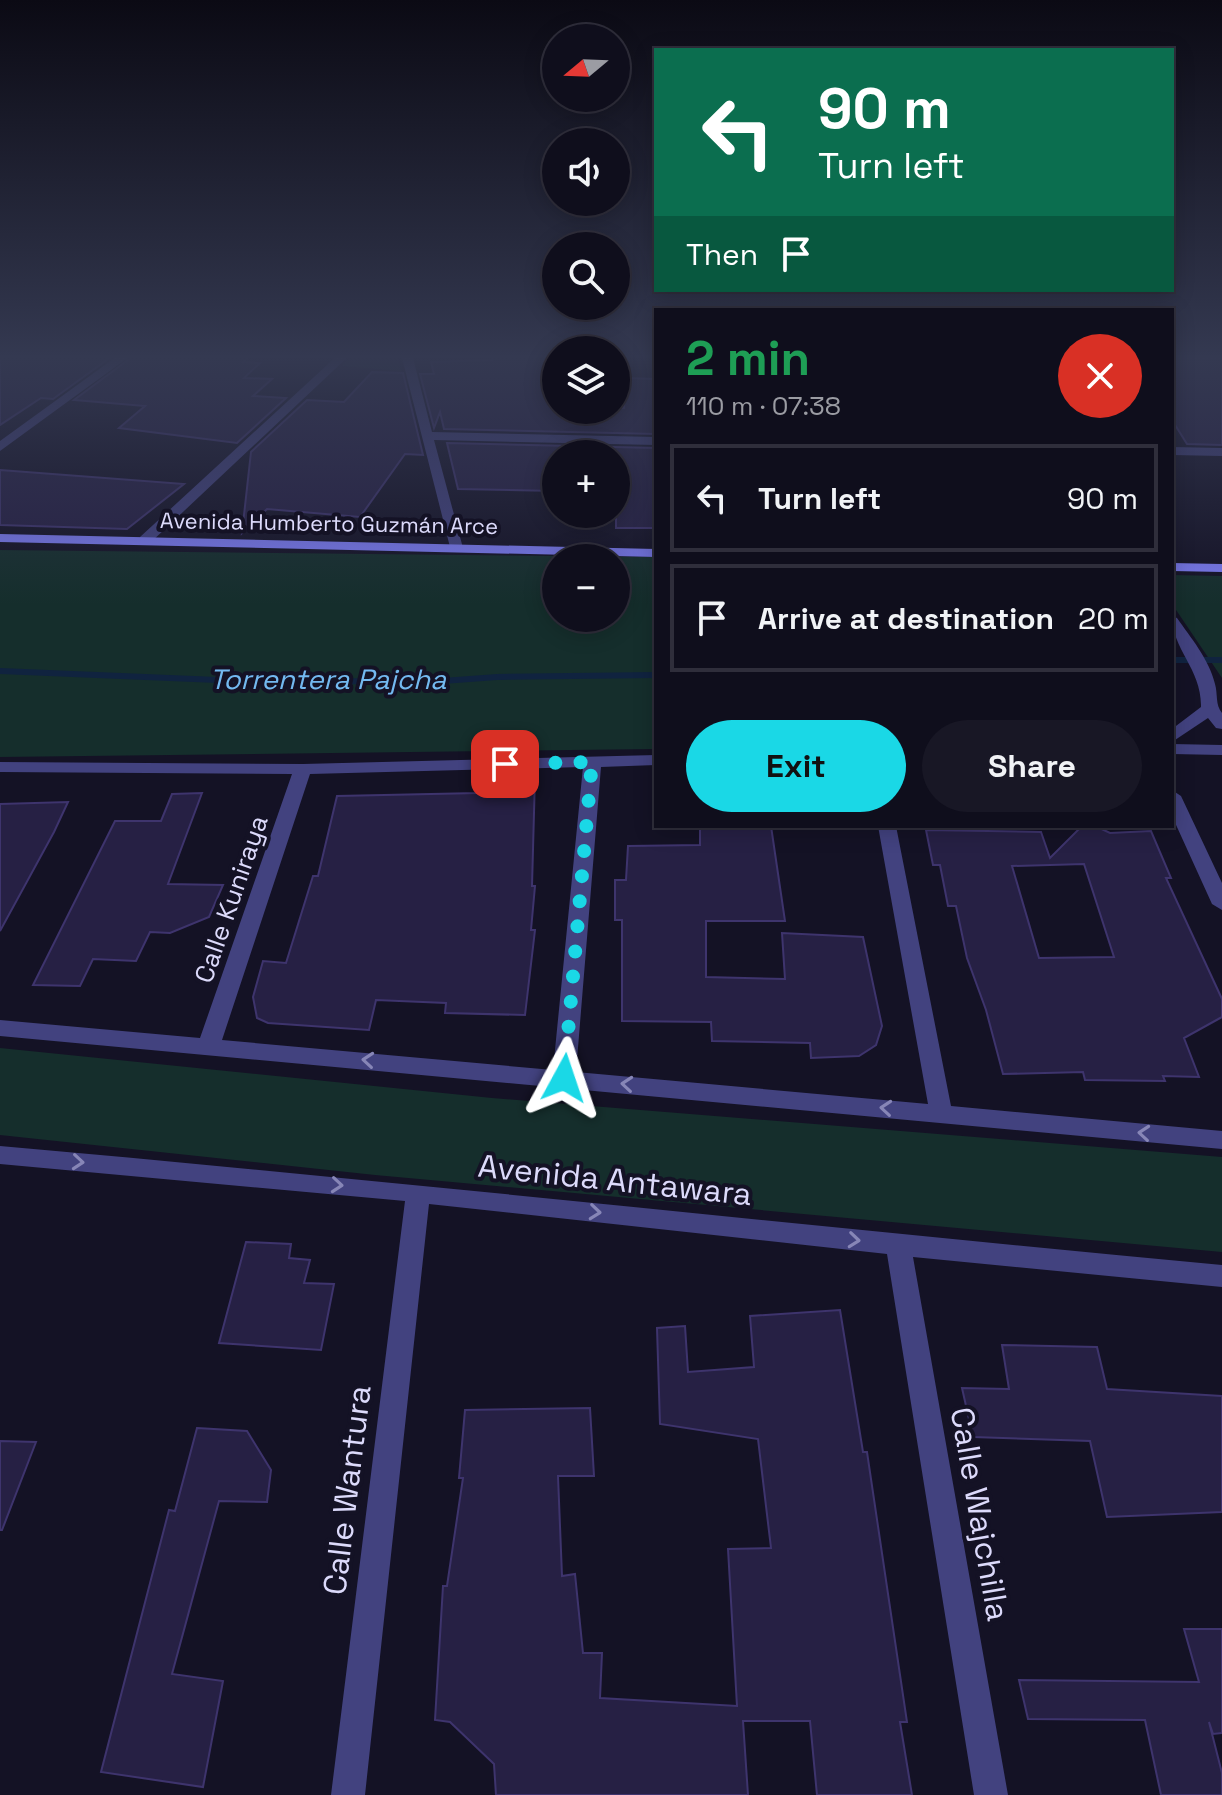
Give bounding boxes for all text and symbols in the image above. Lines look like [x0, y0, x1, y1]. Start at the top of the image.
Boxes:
north arrow [542, 24, 630, 112]
map controls [542, 24, 630, 632]
text: 90 m [818, 73, 951, 144]
icon: left [686, 80, 790, 184]
button: sound [542, 128, 630, 216]
text: Turn left [818, 143, 965, 189]
button: search [542, 232, 630, 320]
icon: arrive [774, 232, 818, 276]
text: Then [686, 235, 758, 274]
text: 2 min [686, 328, 810, 389]
button: close [1058, 334, 1142, 418]
button: layers [542, 336, 630, 424]
text: 110 m · 07:38 [686, 389, 841, 423]
button: + [542, 440, 630, 528]
icon: left [690, 476, 734, 520]
text: Turn left [758, 479, 881, 518]
text: 90 m [1067, 479, 1138, 518]
street label: Avenida Humberto Guzmán Arce [160, 506, 498, 540]
button: − [542, 544, 630, 632]
icon: arrive [690, 596, 734, 640]
text: Arrive at destination [758, 599, 1054, 638]
text: 20 m [1078, 599, 1149, 638]
water label: Torrentera Pajcha [210, 661, 447, 697]
button: Exit [686, 720, 906, 812]
button: Share [922, 720, 1142, 812]
pin [471, 730, 539, 798]
icon: arrive [483, 742, 527, 786]
street label: Calle Kuniraya [186, 811, 276, 987]
position arrow [522, 1036, 606, 1120]
one-way arrow [361, 1051, 374, 1068]
one-way arrow [620, 1075, 633, 1092]
one-way arrow [879, 1100, 892, 1117]
one-way arrow [1137, 1125, 1150, 1142]
street label: Avenida Antawara [476, 1146, 754, 1214]
one-way arrow [72, 1153, 85, 1170]
one-way arrow [331, 1177, 344, 1194]
one-way arrow [589, 1203, 602, 1220]
one-way arrow [848, 1232, 861, 1249]
street label: Calle Wantura [314, 1383, 380, 1597]
street label: Calle Wajchilla [942, 1404, 1018, 1624]

